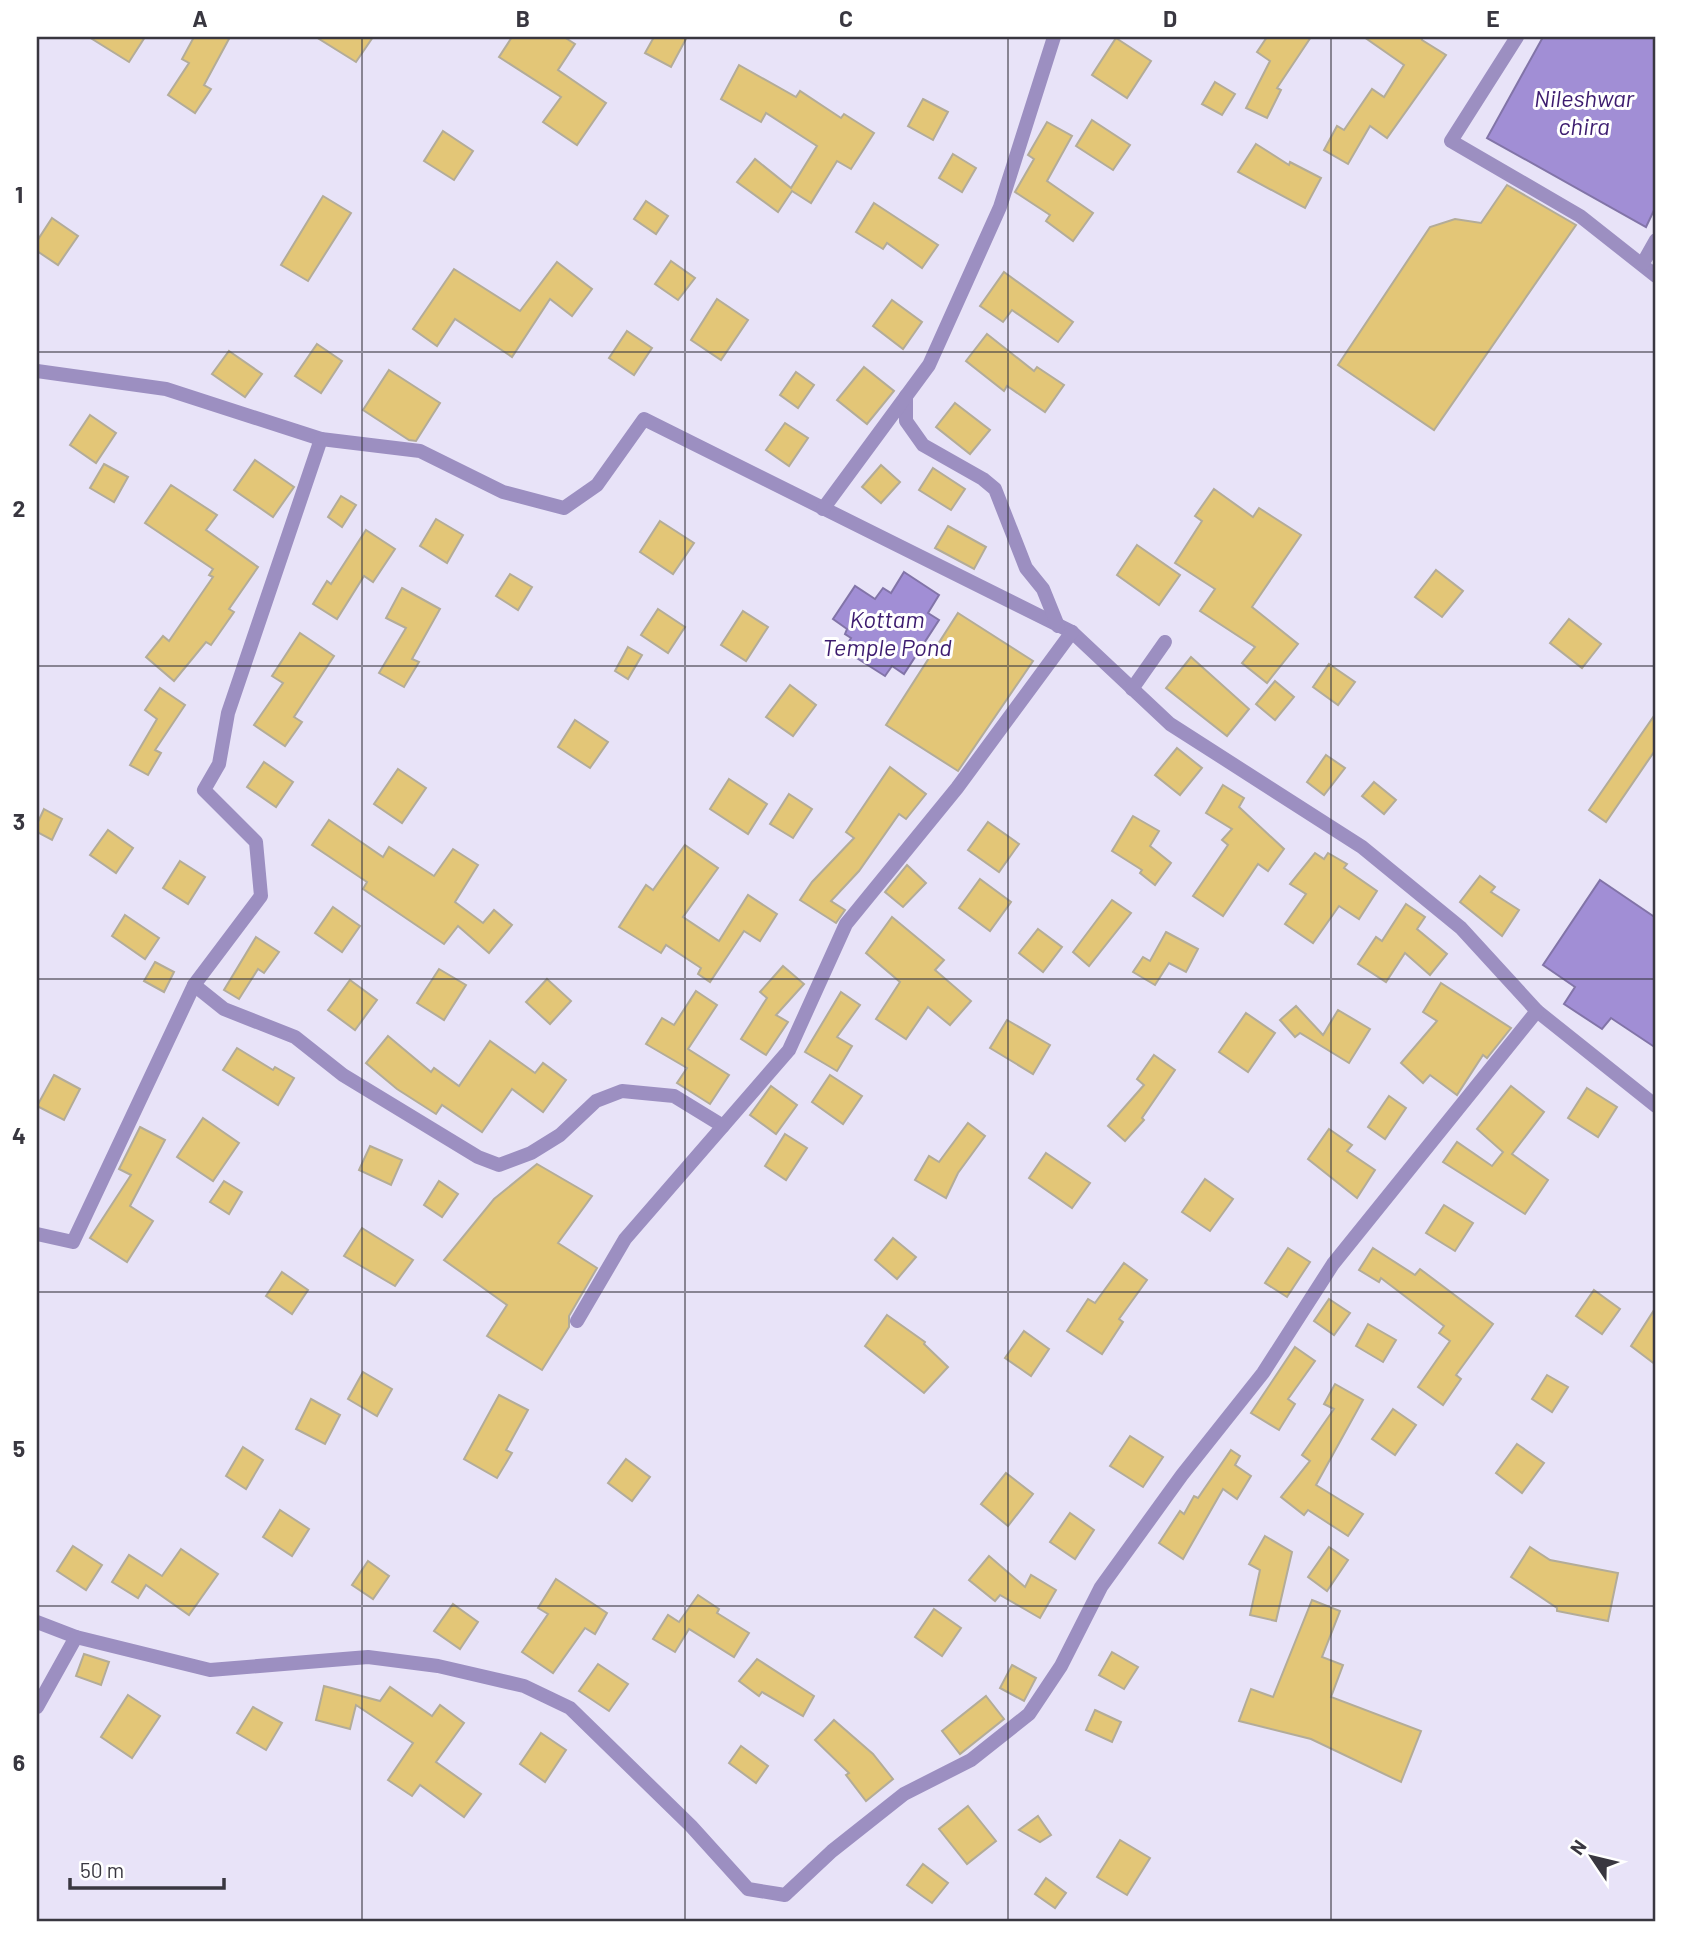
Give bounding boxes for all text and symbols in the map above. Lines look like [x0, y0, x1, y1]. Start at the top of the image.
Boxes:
text: A [192, 4, 208, 32]
text: B [516, 4, 530, 32]
text: C [839, 4, 853, 32]
text: D [1163, 4, 1177, 32]
text: E [1486, 4, 1500, 32]
water label: Nileshwar chira [1534, 83, 1636, 140]
text: 1 [15, 180, 23, 208]
text: 2 [13, 494, 25, 522]
water label: Kottam Temple Pond [822, 604, 952, 661]
text: 3 [13, 807, 25, 835]
text: 4 [12, 1121, 26, 1149]
text: 5 [13, 1434, 25, 1462]
text: 6 [13, 1748, 25, 1776]
north arrow [1556, 1822, 1626, 1892]
text: N [1565, 1835, 1591, 1859]
scale bar [70, 1846, 224, 1890]
text: 50 m [80, 1857, 124, 1882]

